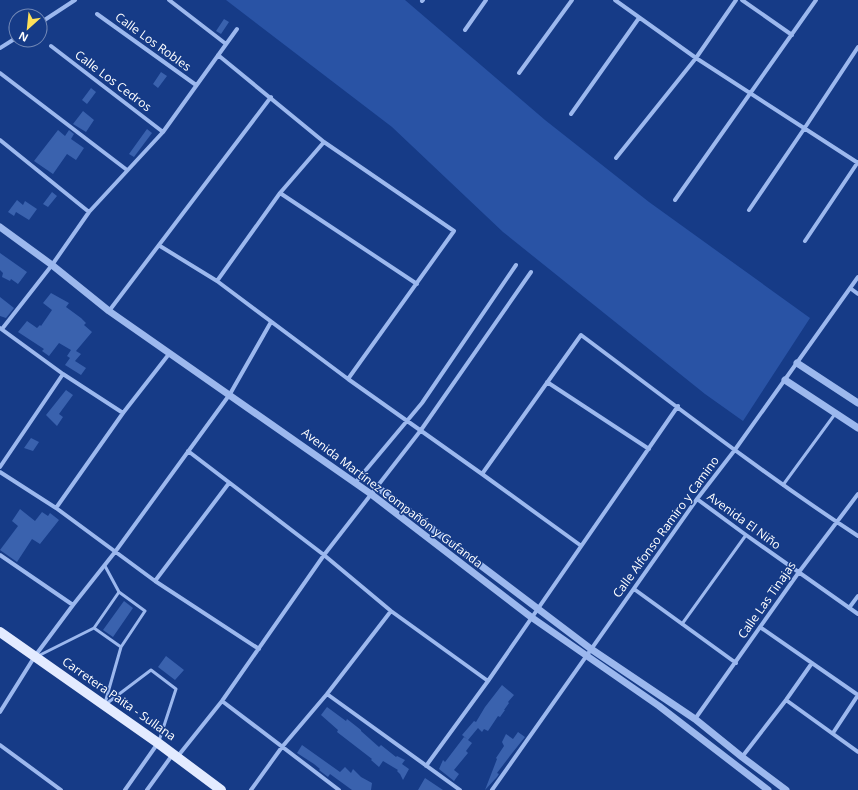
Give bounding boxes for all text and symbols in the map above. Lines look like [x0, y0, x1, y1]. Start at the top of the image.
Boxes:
north arrow [8, 8, 48, 48]
street label: Calle Los Robles [112, 8, 195, 75]
text: N [16, 29, 31, 46]
street label: Calle Los Cedros [71, 46, 155, 115]
street label: Avenida Martínez Compañón y Gufanda [298, 424, 486, 571]
street label: Calle Alfonso Ramiro y Camino [608, 453, 723, 601]
street label: Avenida El Niño [704, 488, 785, 553]
street label: Calle Las Tinajas [734, 557, 800, 642]
street label: Carretera Paita - Sullana [59, 653, 180, 744]

